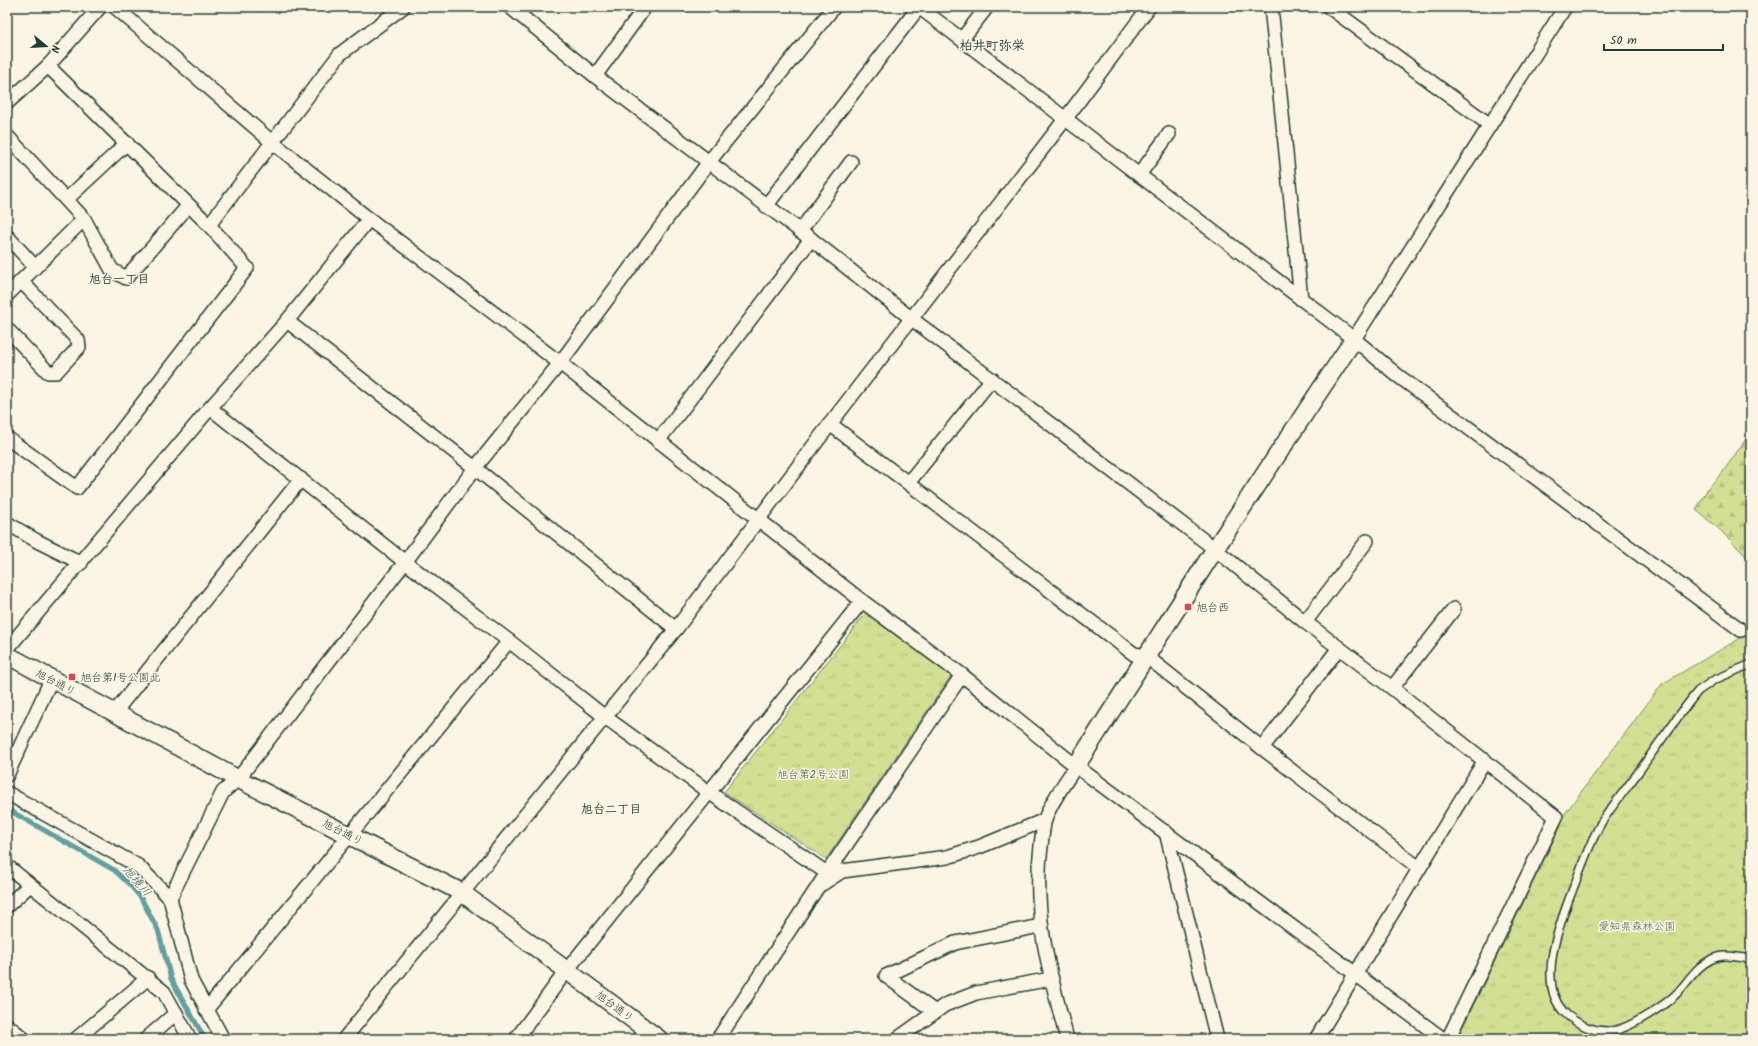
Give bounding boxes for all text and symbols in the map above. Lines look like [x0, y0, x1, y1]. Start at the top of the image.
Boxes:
north arrow [26, 26, 66, 66]
scale bar [1604, 26, 1723, 52]
text: 50 m [1610, 31, 1637, 50]
district label: 柏井町弥栄 [959, 36, 1025, 57]
text: N [45, 43, 64, 55]
district label: 旭台一丁目 [89, 270, 149, 289]
place label: 旭台西 [1196, 599, 1229, 617]
marker: 旭台西 [1183, 602, 1193, 612]
street label: 旭台通り [32, 665, 79, 701]
place label: 旭台第1号公園北 [80, 669, 160, 687]
marker: 旭台第1号公園北 [67, 672, 77, 682]
park label: 旭台第2号公園 [777, 766, 849, 784]
district label: 旭台二丁目 [581, 800, 641, 819]
street label: 旭台通り [319, 815, 366, 851]
water label: 旭境川 [118, 862, 156, 901]
park label: 愛知県森林公園 [1599, 918, 1676, 936]
street label: 旭台通り [591, 986, 637, 1027]

